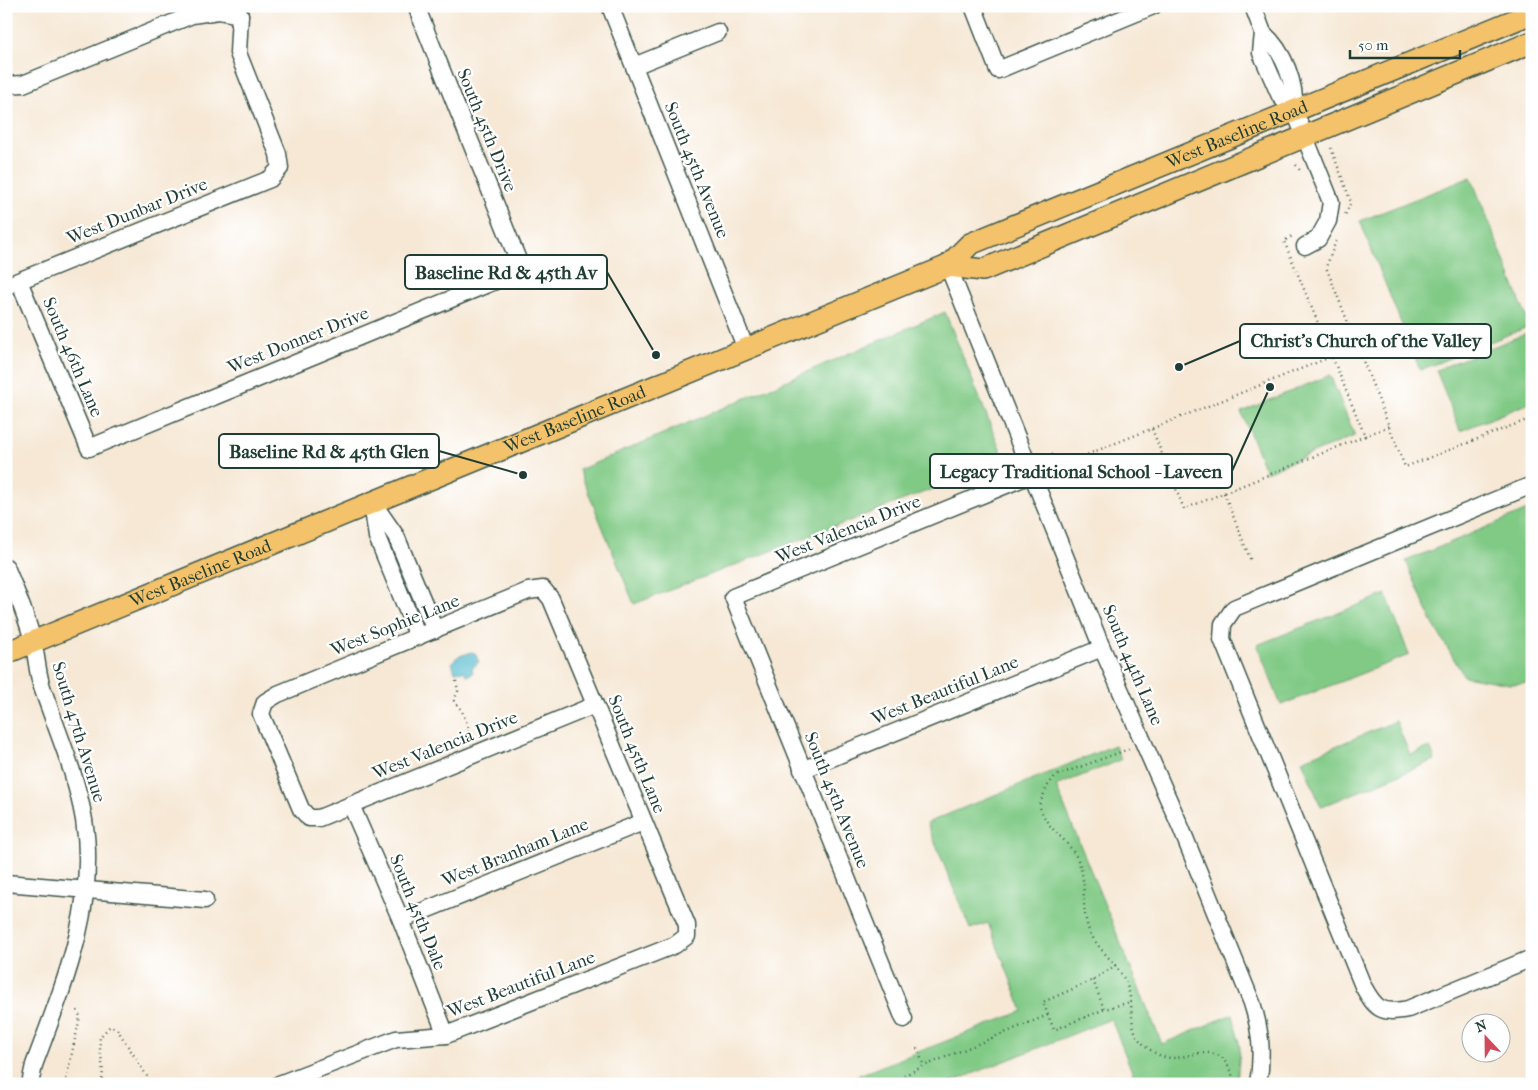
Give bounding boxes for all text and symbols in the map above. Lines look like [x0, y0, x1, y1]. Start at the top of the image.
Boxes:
scale bar [1350, 28, 1460, 60]
text: 50 m [1358, 36, 1389, 54]
street label: South 45th Drive [452, 65, 521, 195]
street label: West Baseline Road [1162, 96, 1311, 174]
street label: South 45th Avenue [660, 99, 734, 242]
street label: West Dunbar Drive [63, 174, 211, 250]
callout: Baseline Rd & 45th Av [405, 255, 607, 289]
text: Baseline Rd & 45th Av [415, 262, 599, 284]
street label: South 46th Lane [38, 294, 107, 420]
street label: West Donner Drive [224, 303, 372, 379]
callout: Christ's Church of the Valley [1240, 324, 1491, 358]
text: Christ's Church of the Valley [1250, 330, 1482, 352]
street label: West Baseline Road [500, 381, 649, 459]
callout: Baseline Rd & 45th Glen [219, 434, 439, 468]
text: Baseline Rd & 45th Glen [229, 441, 430, 463]
callout: Legacy Traditional School - Laveen [930, 454, 1232, 488]
text: Legacy Traditional School - Laveen [940, 461, 1223, 483]
street label: West Valencia Drive [772, 491, 924, 569]
street label: West Baseline Road [125, 535, 275, 613]
street label: West Sophie Lane [327, 590, 463, 661]
street label: South 44th Lane [1098, 602, 1167, 729]
street label: West Beautiful Lane [868, 651, 1022, 730]
street label: South 47th Avenue [47, 659, 110, 805]
street label: South 45th Lane [603, 692, 670, 816]
street label: West Valencia Drive [369, 707, 521, 785]
street label: South 45th Avenue [800, 729, 874, 872]
street label: West Branham Lane [438, 813, 592, 892]
street label: South 45th Dale [385, 851, 450, 973]
street label: West Beautiful Lane [443, 947, 598, 1023]
north arrow [1460, 1012, 1510, 1062]
text: N [1473, 1016, 1490, 1036]

